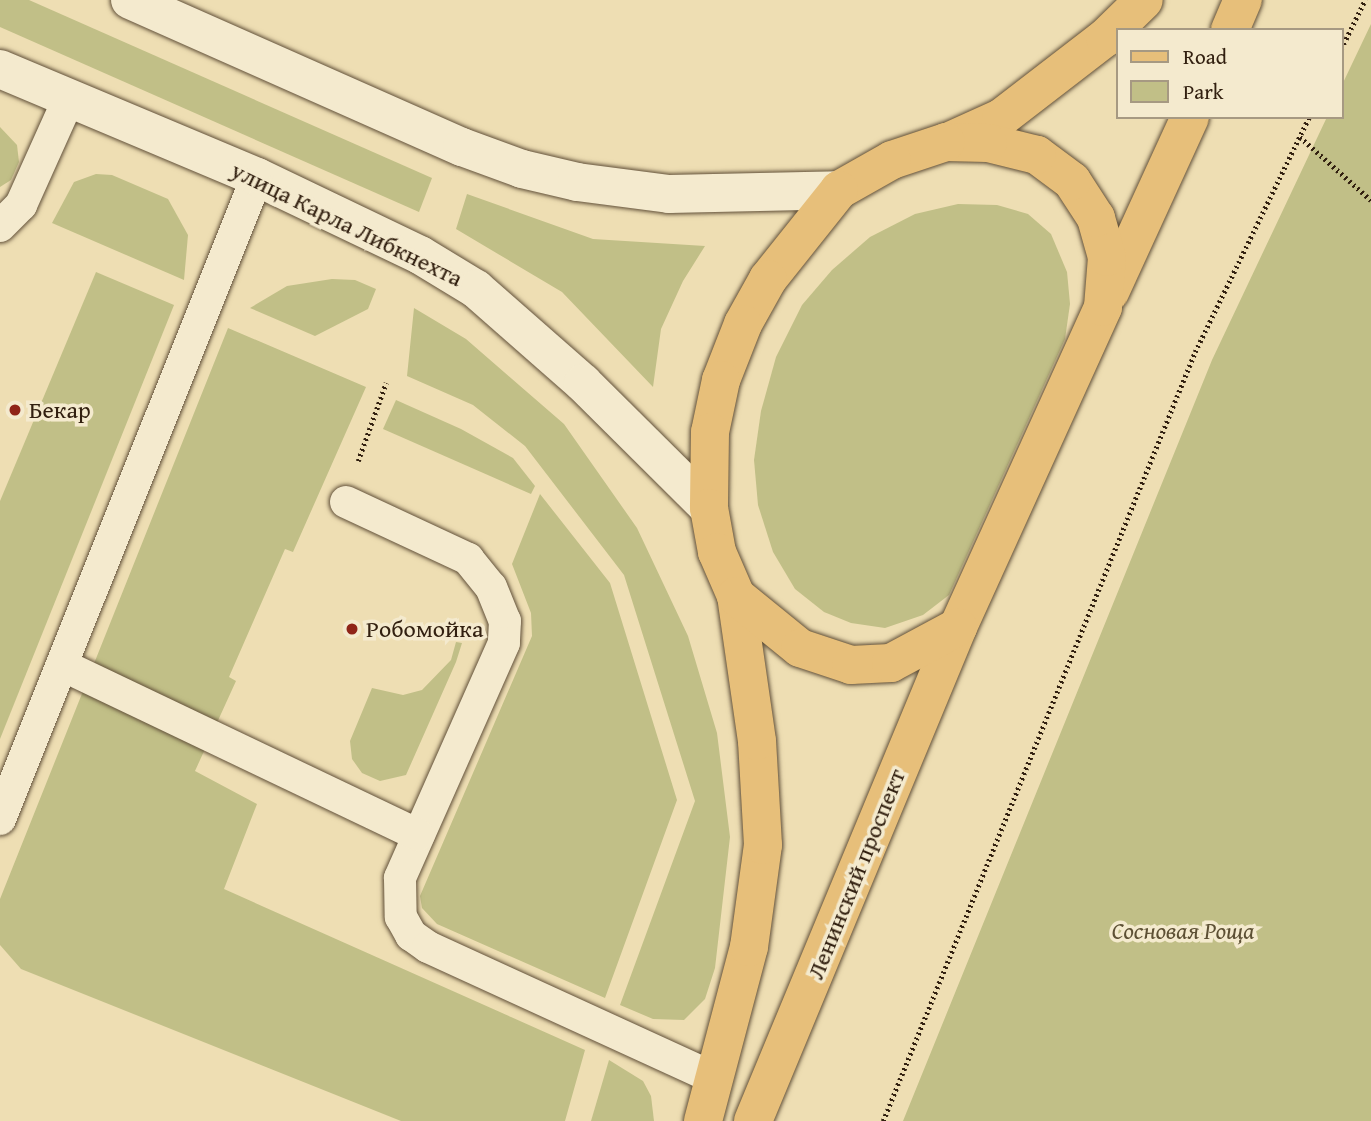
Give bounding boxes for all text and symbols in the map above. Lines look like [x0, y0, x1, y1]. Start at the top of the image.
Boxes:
legend [1116, 28, 1343, 119]
text: Road [1183, 41, 1227, 72]
text: Park [1183, 76, 1224, 107]
street label: улица Карла Либкнехта [227, 155, 467, 293]
place label: Бекар [29, 396, 91, 424]
marker: Бекар [7, 402, 23, 418]
place label: Робомойка [366, 615, 483, 643]
marker: Робомойка [344, 621, 360, 637]
street label: Ленинский проспект [801, 765, 911, 983]
park label: Сосновая Роща [1112, 917, 1254, 945]

